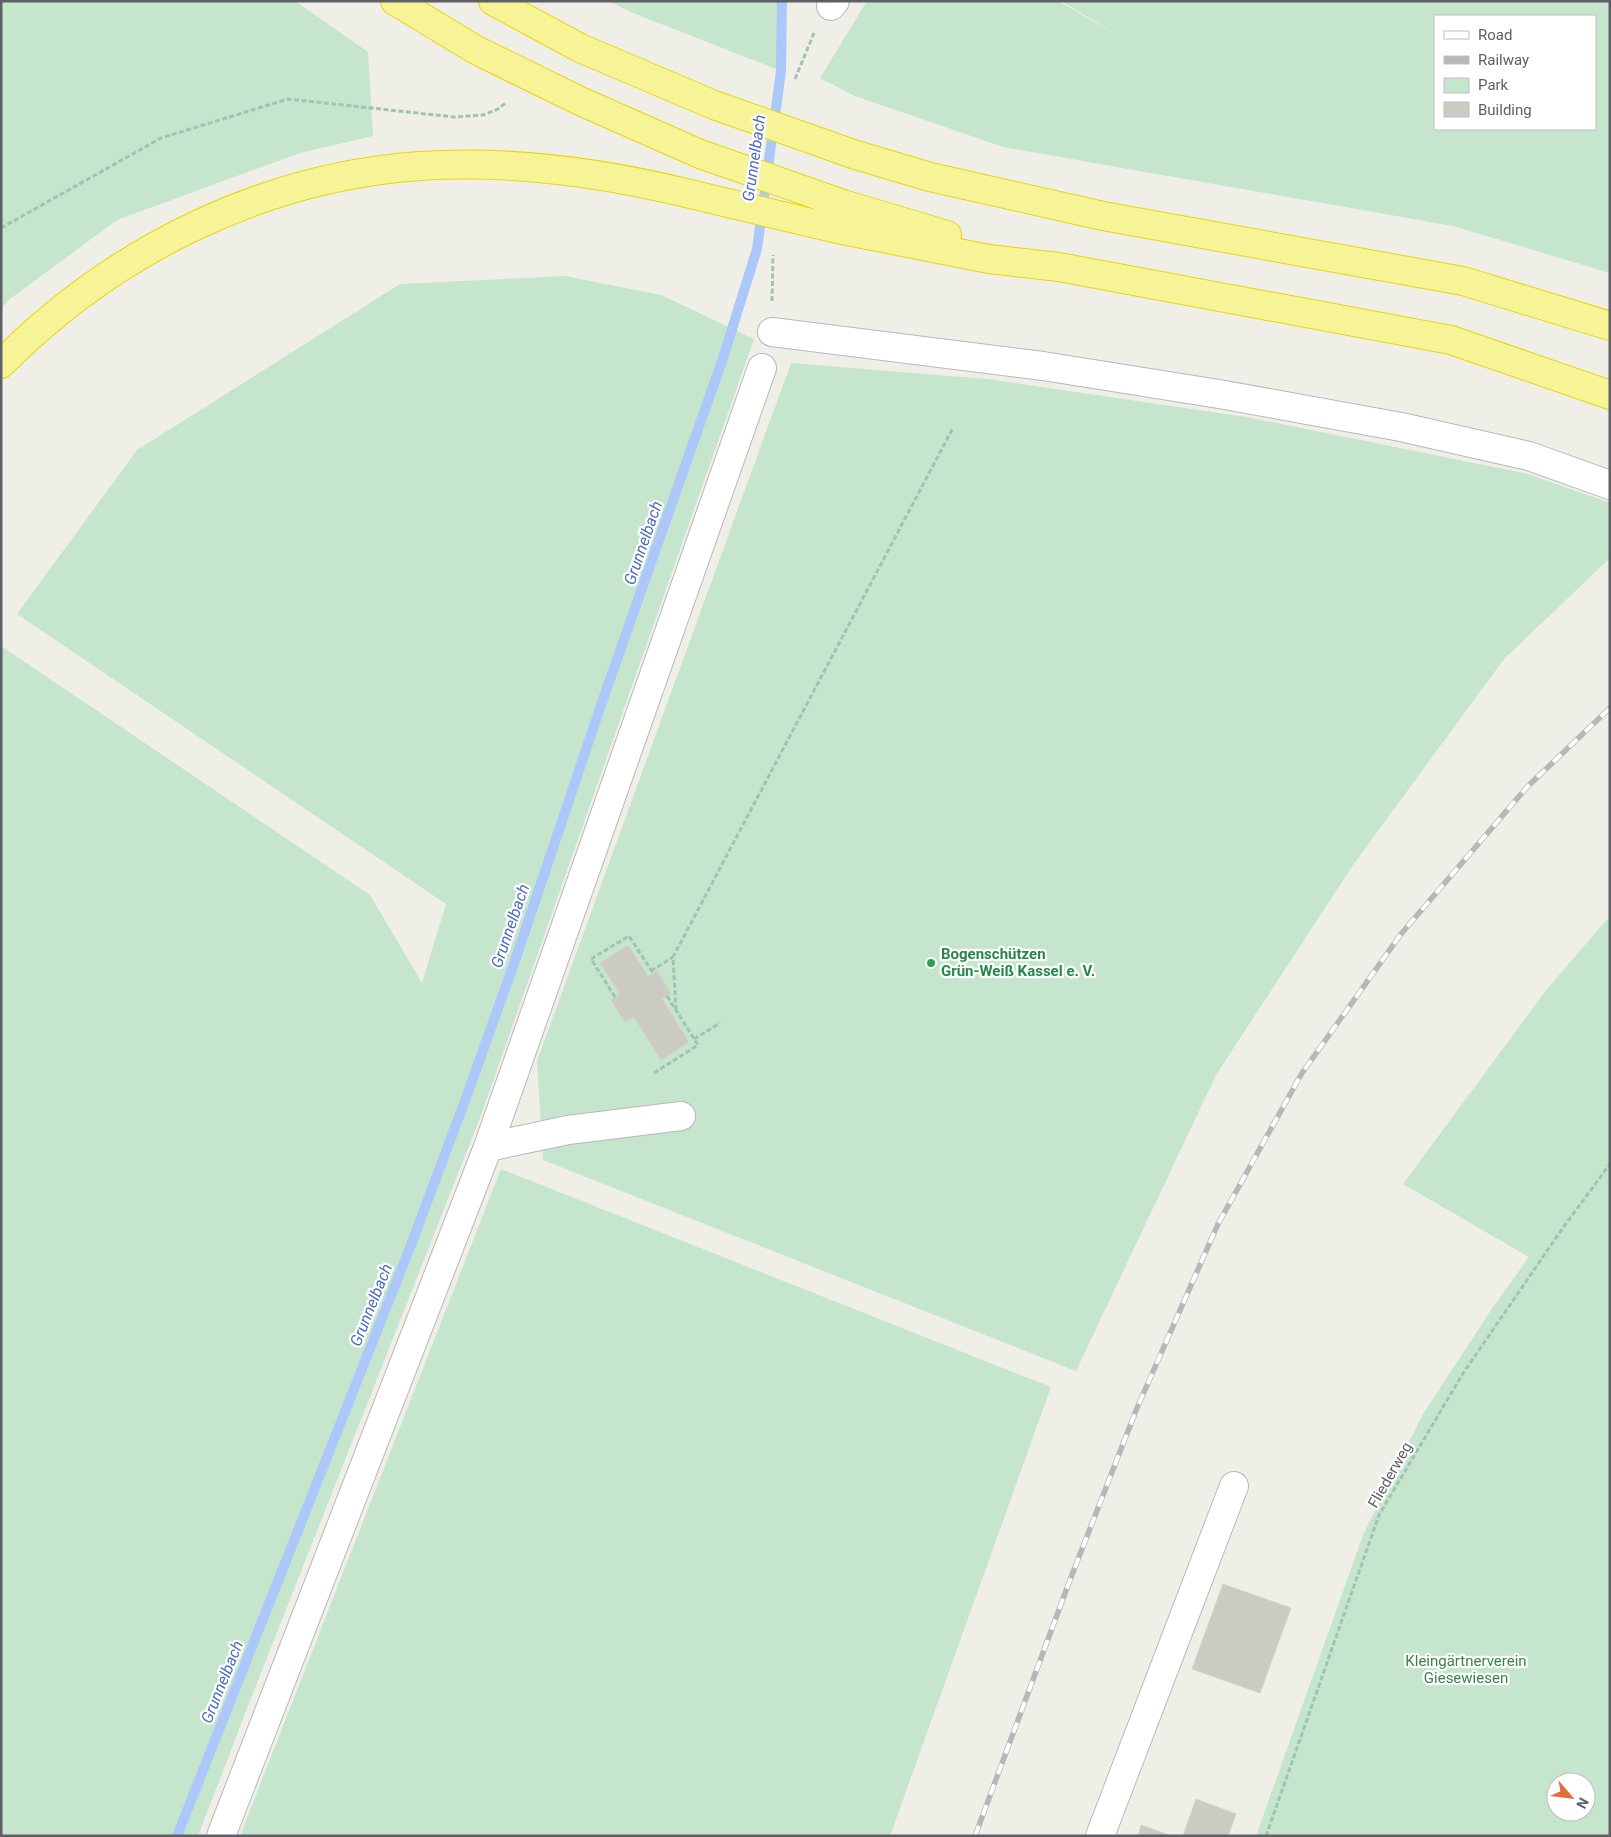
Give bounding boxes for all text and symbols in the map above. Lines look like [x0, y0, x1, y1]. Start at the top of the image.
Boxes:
legend [1434, 15, 1596, 130]
text: Road [1478, 26, 1512, 44]
text: Railway [1478, 51, 1529, 69]
text: Park [1478, 76, 1509, 94]
text: Building [1478, 101, 1532, 119]
water label: Grunnelbach [739, 113, 769, 203]
water label: Grunnelbach [620, 499, 666, 587]
water label: Grunnelbach [487, 882, 533, 970]
place label: Bogenschützen Grün-Weiß Kassel e. V. [941, 945, 1095, 980]
marker: Bogenschützen Grün-Weiß Kassel e. V. [925, 957, 937, 969]
water label: Grunnelbach [346, 1261, 396, 1349]
street label: Fliederweg [1364, 1439, 1416, 1511]
water label: Grunnelbach [197, 1638, 247, 1726]
park label: Kleingärtnerverein Giesewiesen [1405, 1652, 1527, 1687]
north arrow [1546, 1772, 1596, 1822]
text: N [1573, 1795, 1592, 1811]

